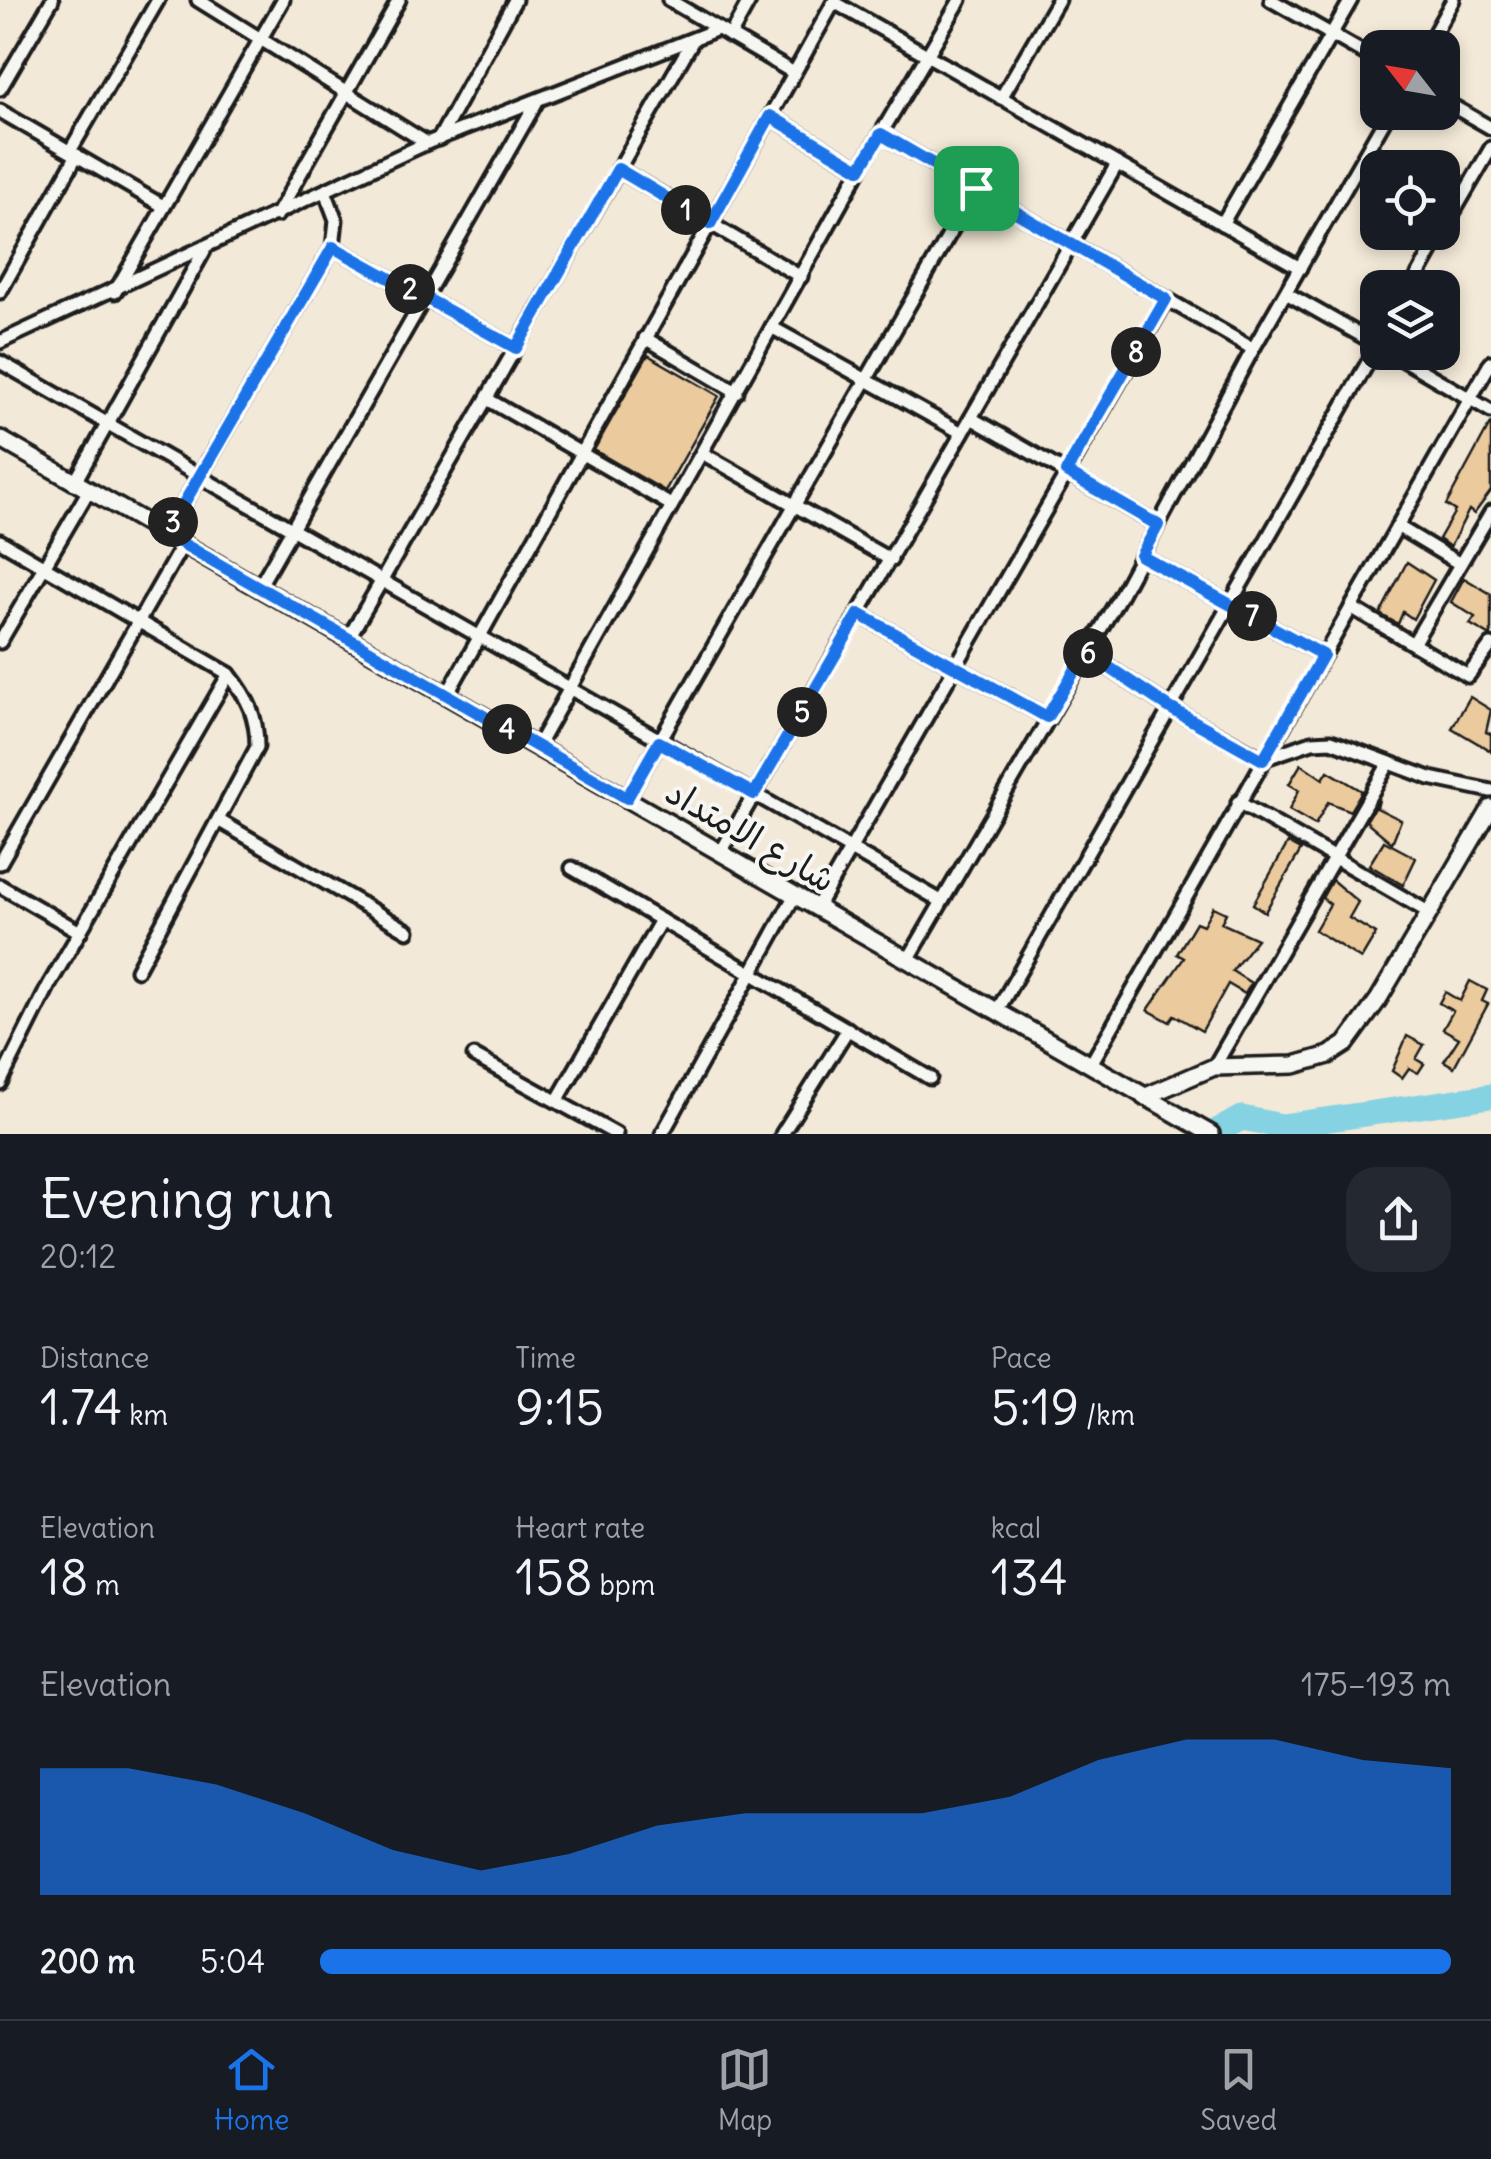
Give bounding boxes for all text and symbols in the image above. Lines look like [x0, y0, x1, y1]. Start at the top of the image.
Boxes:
north arrow [1360, 30, 1460, 130]
map controls [1360, 30, 1460, 370]
pin [934, 146, 1019, 231]
button: locate [1360, 150, 1460, 250]
icon: arrive [949, 161, 1004, 216]
pin: 1 [661, 185, 711, 235]
text: 1 [680, 192, 692, 228]
pin: 2 [385, 264, 435, 314]
button: layers [1360, 270, 1460, 370]
text: 2 [402, 271, 418, 307]
pin: 8 [1111, 327, 1161, 377]
text: 8 [1128, 334, 1144, 370]
pin: 3 [148, 497, 198, 547]
text: 3 [165, 504, 181, 540]
pin: 7 [1227, 591, 1277, 641]
text: 7 [1245, 598, 1259, 634]
pin: 6 [1063, 628, 1113, 678]
text: 6 [1080, 635, 1096, 671]
pin: 5 [777, 687, 827, 737]
text: 5 [794, 694, 810, 730]
pin: 4 [482, 704, 532, 754]
text: 4 [499, 711, 515, 747]
street label: شارع الامتداد [656, 769, 844, 905]
text: Evening run [40, 1164, 334, 1233]
button: share [1346, 1167, 1451, 1272]
text: 20:12 [40, 1236, 116, 1277]
text: Distance [40, 1340, 149, 1376]
text: Time [515, 1340, 576, 1376]
text: Pace [991, 1340, 1052, 1376]
text: 1.74 [40, 1376, 123, 1439]
text: 9:15 [515, 1376, 604, 1439]
text: 5:19 [991, 1376, 1079, 1439]
text: km [123, 1397, 168, 1433]
text: /km [1079, 1397, 1135, 1433]
text: Elevation [40, 1510, 155, 1546]
text: Heart rate [515, 1510, 645, 1546]
text: kcal [991, 1510, 1041, 1546]
text: 18 [40, 1546, 89, 1609]
text: 158 [515, 1546, 593, 1609]
text: 134 [991, 1546, 1068, 1609]
text: m [89, 1567, 120, 1603]
text: bpm [593, 1567, 655, 1603]
text: Elevation [40, 1664, 171, 1705]
text: 175–193 m [1301, 1664, 1451, 1705]
text: 200 m [40, 1941, 135, 1982]
text: 5:04 [200, 1941, 265, 1982]
tab: Home [214, 2042, 289, 2138]
tab: Map [717, 2042, 772, 2138]
tab: Saved [1200, 2042, 1277, 2138]

